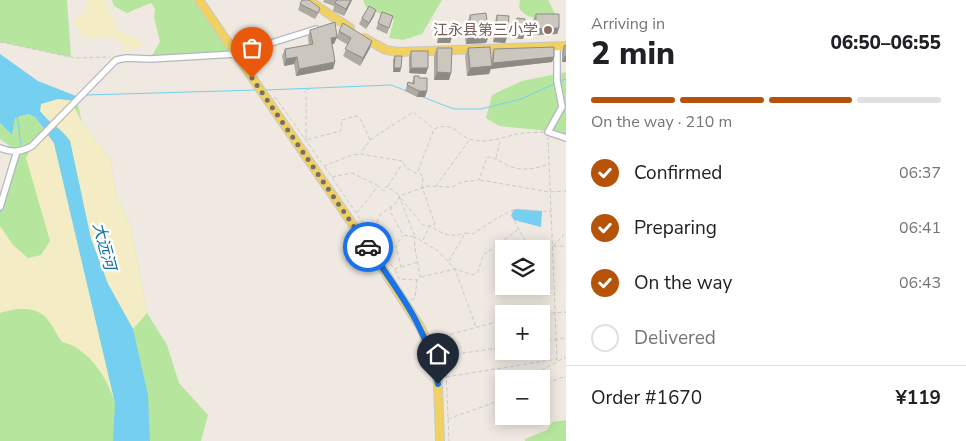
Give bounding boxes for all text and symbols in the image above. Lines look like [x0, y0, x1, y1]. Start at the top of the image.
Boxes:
text: Arriving in [591, 13, 665, 35]
place label: 江永县第三小学 [433, 20, 538, 40]
marker: 江永县第三小学 [542, 24, 554, 36]
pin [231, 27, 273, 78]
text: 06:50–06:55 [830, 30, 941, 56]
text: 2 min [591, 32, 675, 75]
icon: bag [238, 34, 266, 62]
text: On the way · 210 m [591, 111, 732, 133]
icon: check [591, 159, 619, 187]
text: Confirmed [634, 160, 722, 186]
text: 06:37 [899, 162, 941, 184]
icon: check [591, 214, 619, 242]
text: Preparing [634, 215, 717, 241]
text: 06:41 [899, 217, 941, 239]
water label: 大远河 [87, 220, 122, 275]
courier [343, 222, 393, 272]
icon: car [354, 233, 382, 261]
map controls [495, 240, 550, 425]
button: layers [495, 240, 550, 295]
icon: check [591, 269, 619, 297]
text: On the way [634, 270, 732, 296]
text: 06:43 [899, 272, 941, 294]
button: + [495, 305, 550, 360]
text: Delivered [634, 325, 716, 351]
pin [417, 333, 459, 384]
icon: home [424, 340, 452, 368]
button: − [495, 370, 550, 425]
text: Order #1670 [591, 385, 702, 411]
text: ¥119 [895, 385, 941, 411]

